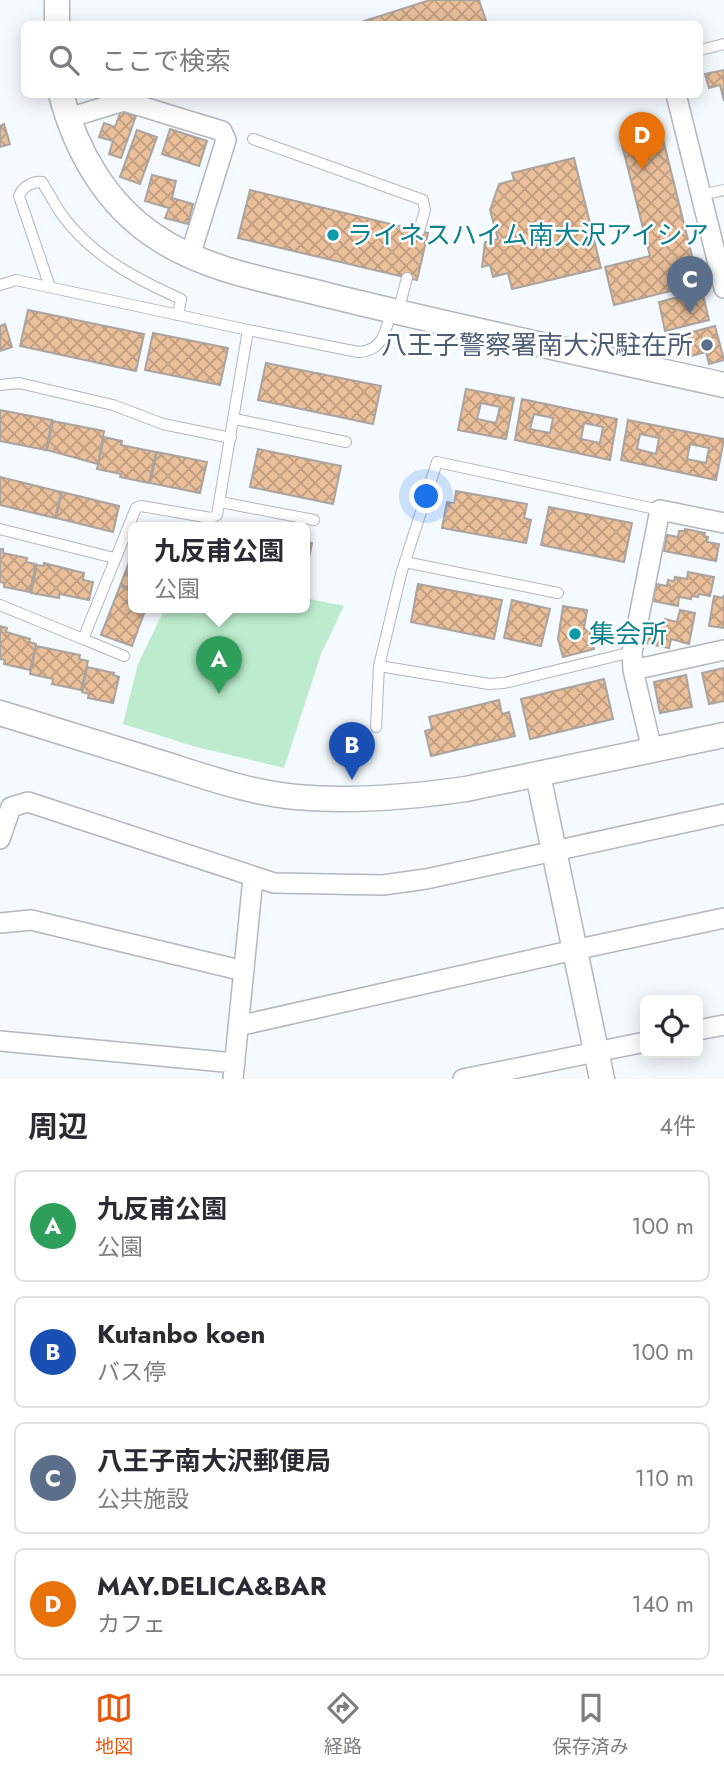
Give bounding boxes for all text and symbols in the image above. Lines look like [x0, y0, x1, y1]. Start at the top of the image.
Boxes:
search box [21, 21, 703, 98]
icon: search [45, 41, 83, 79]
text: ここで検索 [101, 42, 231, 80]
pin: D [619, 112, 665, 170]
place label: ライネスハイム南大沢アイシア [347, 216, 709, 254]
marker: ライネスハイム南大沢アイシア [325, 227, 341, 243]
pin: C [667, 256, 713, 314]
place label: 八王子警察署南大沢駐在所 [381, 326, 693, 364]
marker: 八王子警察署南大沢駐在所 [699, 337, 715, 353]
your location [409, 479, 443, 513]
popup [128, 522, 310, 613]
text: 九反甫公園 [154, 532, 284, 570]
text: 公園 [154, 572, 200, 606]
place label: 集会所 [589, 615, 667, 653]
marker: 集会所 [567, 626, 583, 642]
pin: A [196, 636, 242, 694]
pin: B [329, 722, 375, 780]
map controls [640, 995, 703, 1058]
button: locate [640, 995, 703, 1058]
text: 周辺 [28, 1105, 88, 1148]
text: 4件 [660, 1109, 696, 1143]
text: 九反甫公園 [97, 1190, 227, 1228]
text: A [45, 1209, 61, 1243]
text: 100 m [631, 1209, 694, 1243]
text: 公園 [97, 1230, 143, 1264]
text: Kutanbo koen [97, 1315, 266, 1353]
text: B [45, 1335, 61, 1369]
text: 100 m [631, 1335, 694, 1369]
text: バス停 [97, 1355, 166, 1389]
text: 八王子南大沢郵便局 [97, 1442, 331, 1480]
text: C [45, 1461, 61, 1495]
text: 110 m [635, 1461, 694, 1495]
text: 公共施設 [97, 1482, 189, 1516]
text: MAY.DELICA&BAR [97, 1567, 326, 1605]
text: D [45, 1587, 61, 1621]
text: 140 m [632, 1587, 694, 1621]
text: カフェ [97, 1607, 166, 1641]
tab: 地図 [95, 1689, 133, 1760]
tab: 経路 [324, 1689, 362, 1760]
tab: 保存済み [553, 1689, 629, 1760]

